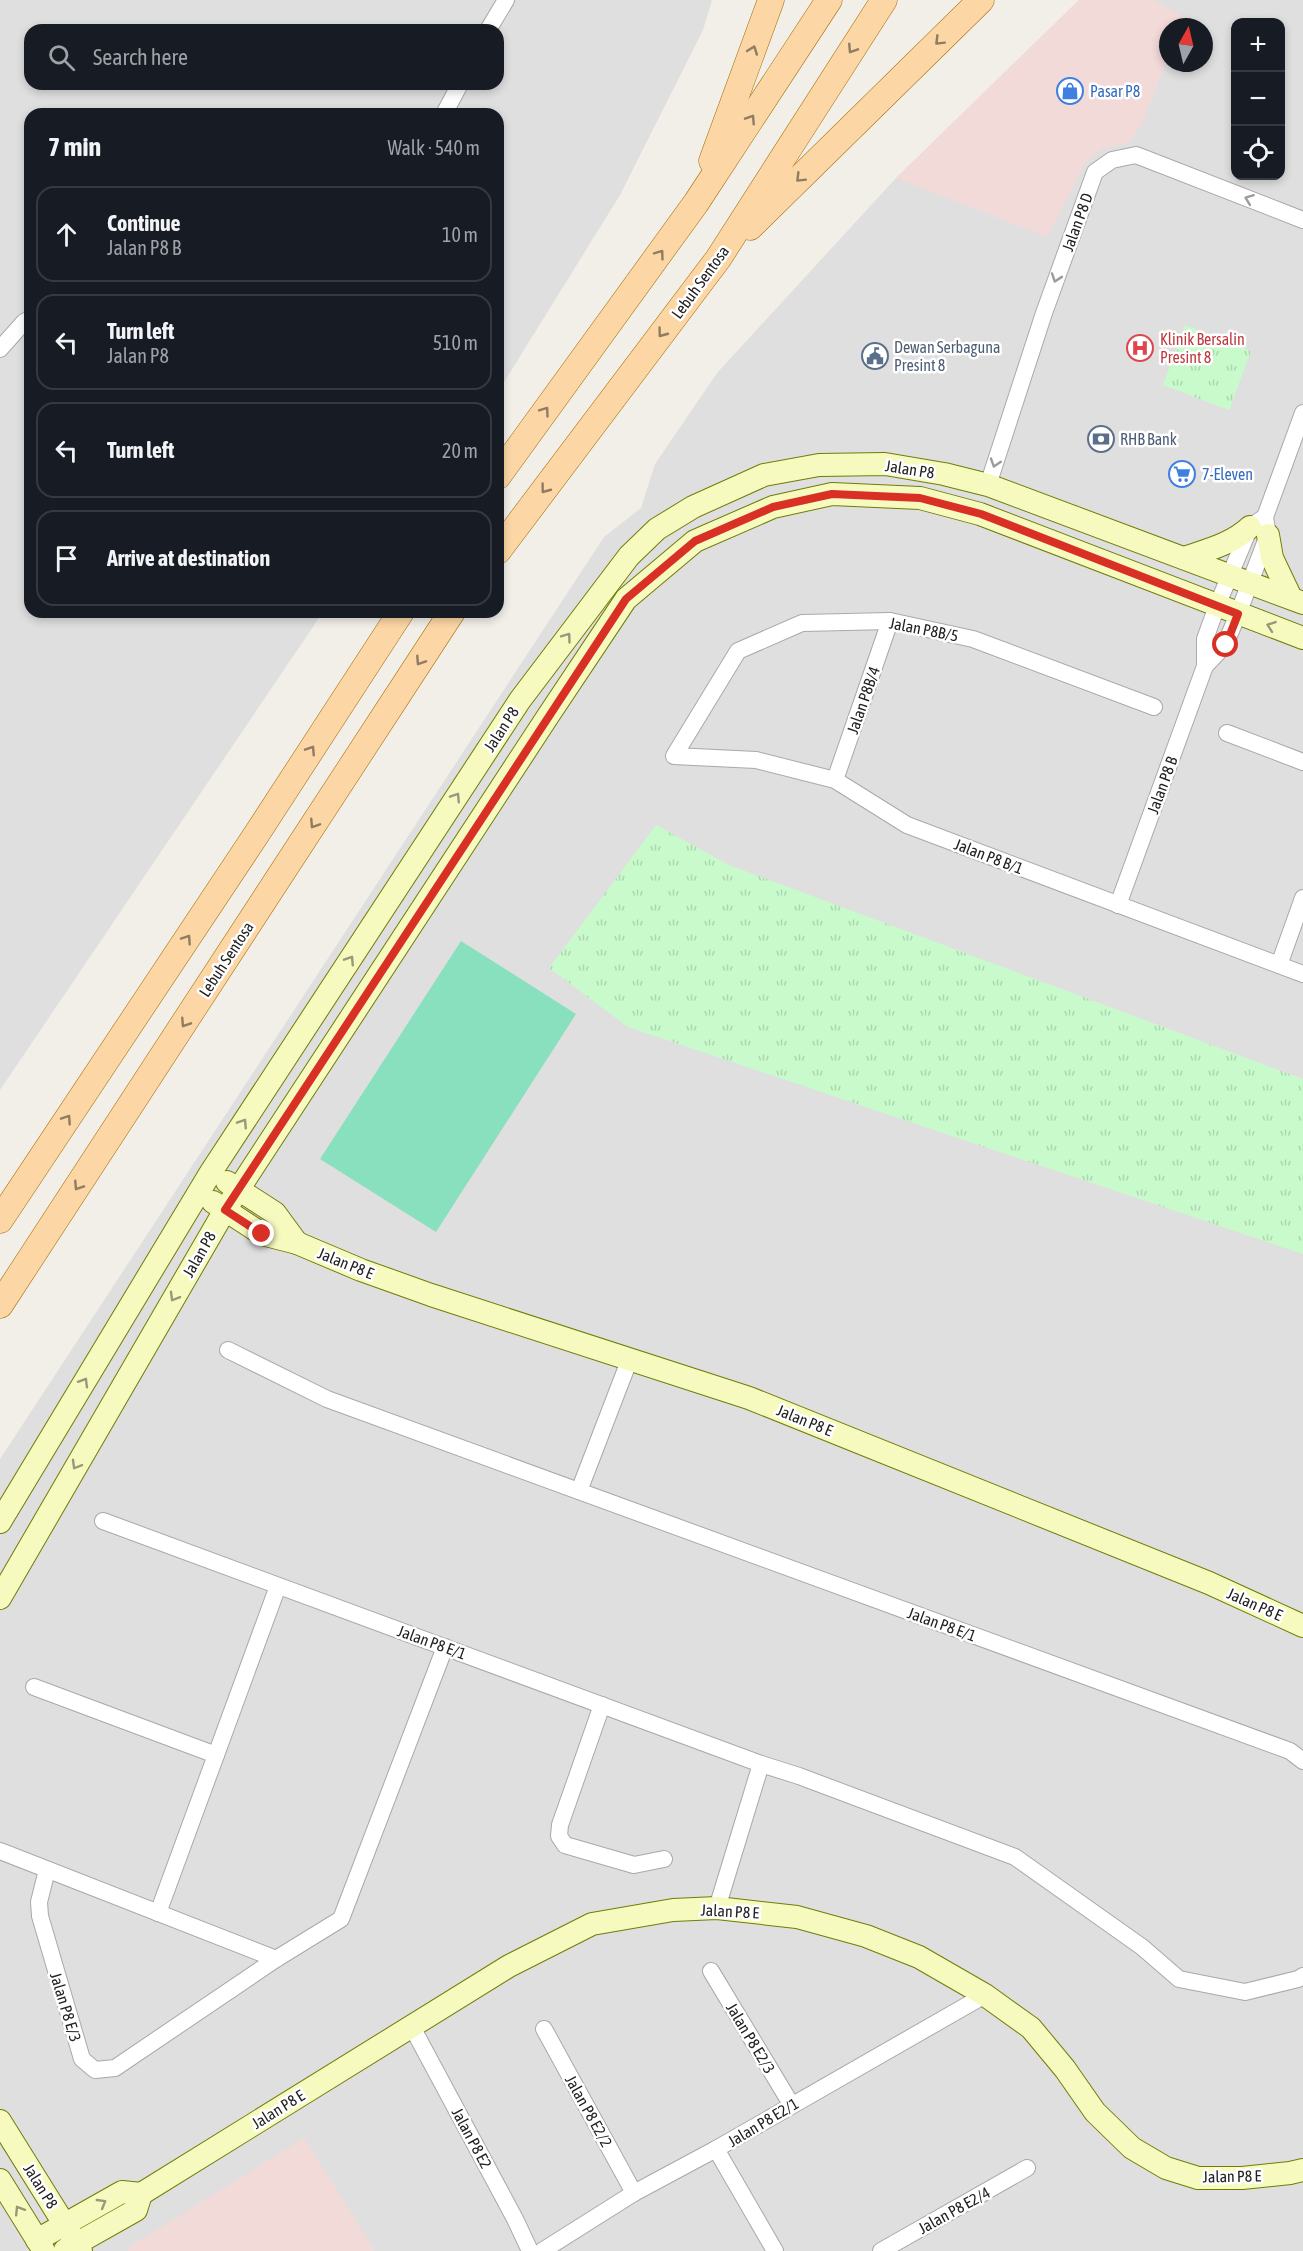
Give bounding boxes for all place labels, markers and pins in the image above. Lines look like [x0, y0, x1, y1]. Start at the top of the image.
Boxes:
shop icon: Pasar P8 [1055, 76, 1085, 106]
place label: Pasar P8 [1090, 82, 1140, 100]
place label: Klinik Bersalin Presint 8 [1160, 330, 1245, 366]
hospital icon: Klinik Bersalin Presint 8 [1125, 333, 1155, 363]
place label: Dewan Serbaguna Presint 8 [894, 338, 1000, 374]
public building icon: Dewan Serbaguna Presint 8 [860, 341, 890, 371]
bank icon: RHB Bank [1086, 424, 1116, 454]
place label: RHB Bank [1120, 430, 1177, 448]
supermarket icon: 7-Eleven [1167, 459, 1197, 489]
place label: 7-Eleven [1202, 465, 1253, 483]

